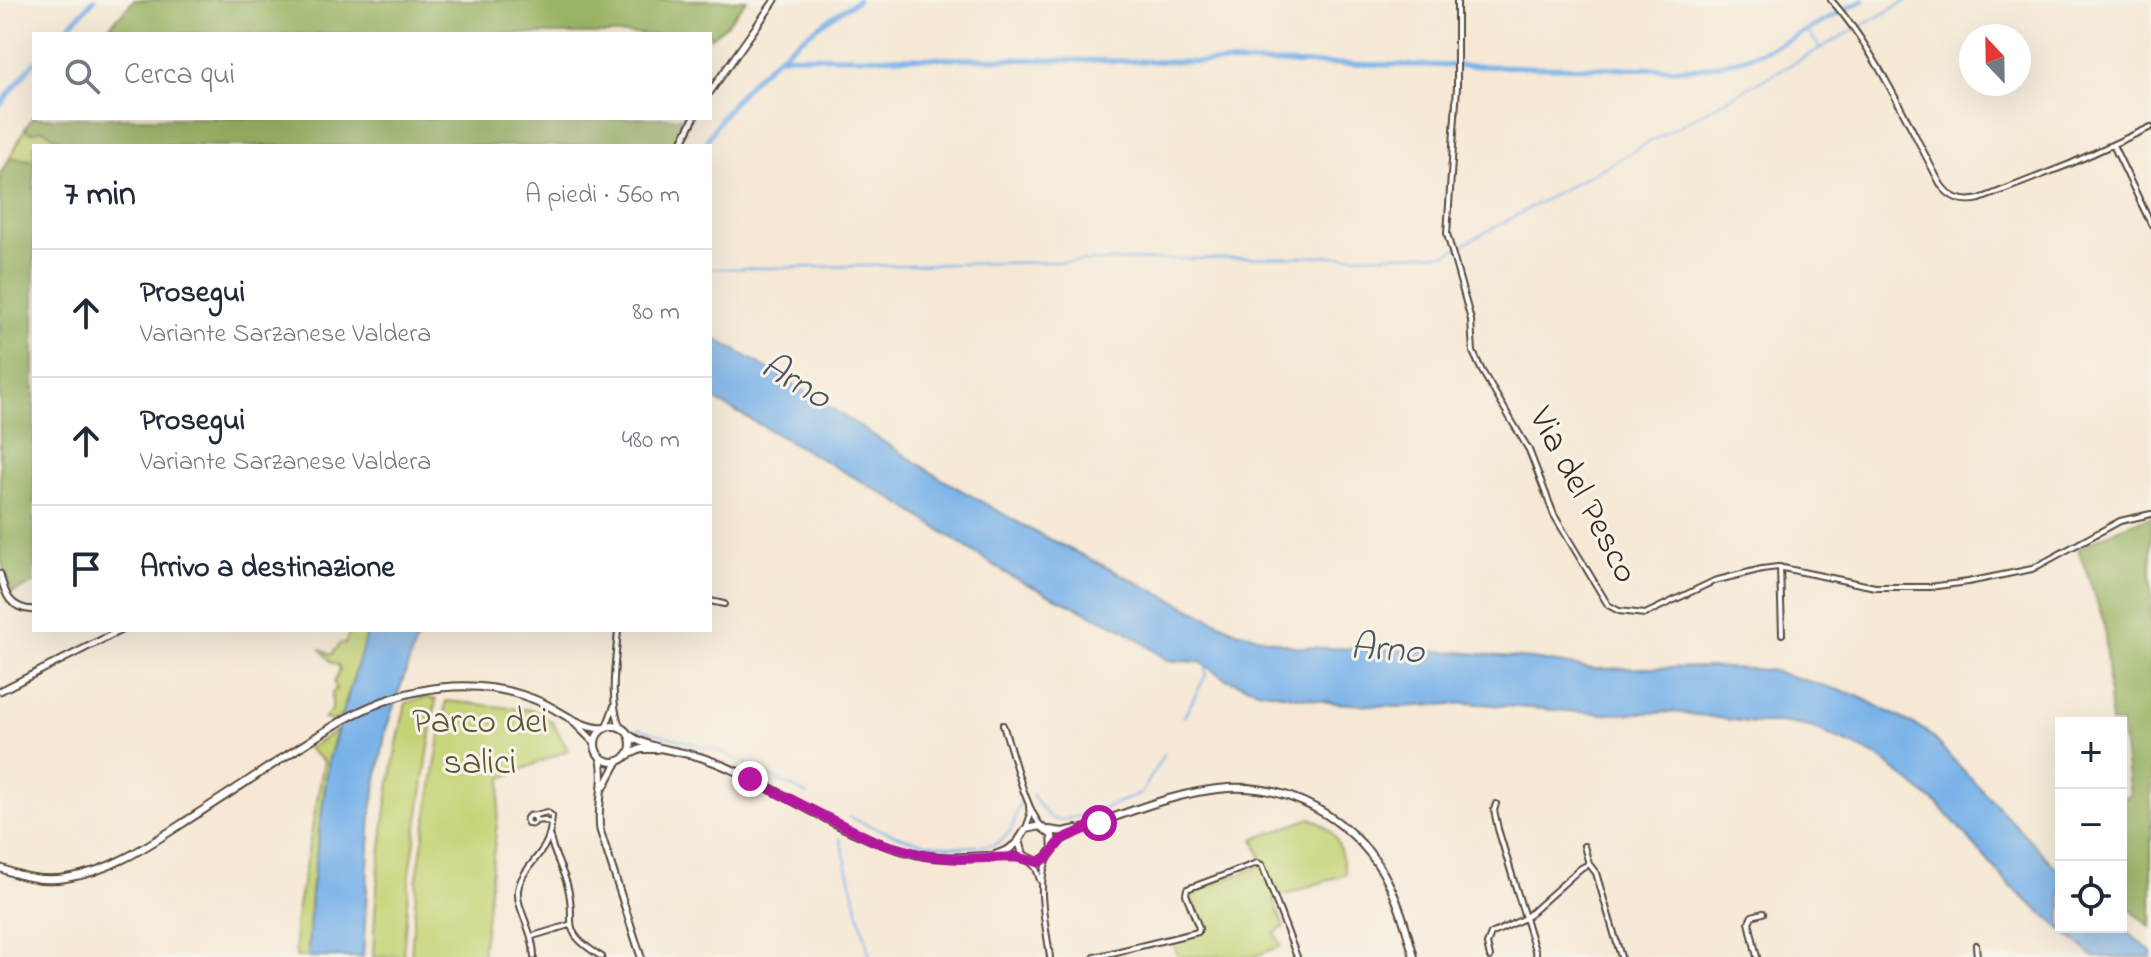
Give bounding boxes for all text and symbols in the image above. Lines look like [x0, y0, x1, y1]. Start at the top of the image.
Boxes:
north arrow [1959, 24, 2031, 96]
search box [32, 32, 712, 120]
icon: search [60, 54, 104, 98]
text: Cerca qui [124, 54, 235, 98]
text: 7 min [64, 171, 136, 221]
text: A piedi · 560 m [525, 177, 680, 215]
text: Prosegui [140, 272, 245, 316]
icon: ahead [64, 291, 108, 335]
text: 80 m [632, 294, 680, 332]
text: Variante Sarzanese Valdera [140, 316, 431, 354]
water label: Arno [749, 340, 842, 427]
street label: Via del Pesco [1513, 398, 1651, 594]
text: Prosegui [140, 400, 245, 444]
icon: ahead [64, 419, 108, 463]
text: 480 m [622, 422, 680, 460]
text: Variante Sarzanese Valdera [140, 444, 431, 482]
icon: arrive [64, 547, 108, 591]
text: Arrivo a destinazione [140, 547, 395, 591]
water label: Arno [1348, 620, 1427, 682]
park label: Parco dei salici [412, 697, 548, 791]
map controls [2055, 717, 2127, 933]
button: + [2055, 717, 2127, 789]
route end [732, 761, 768, 797]
button: − [2055, 789, 2127, 861]
route start [1081, 805, 1117, 841]
button: locate [2055, 861, 2127, 933]

